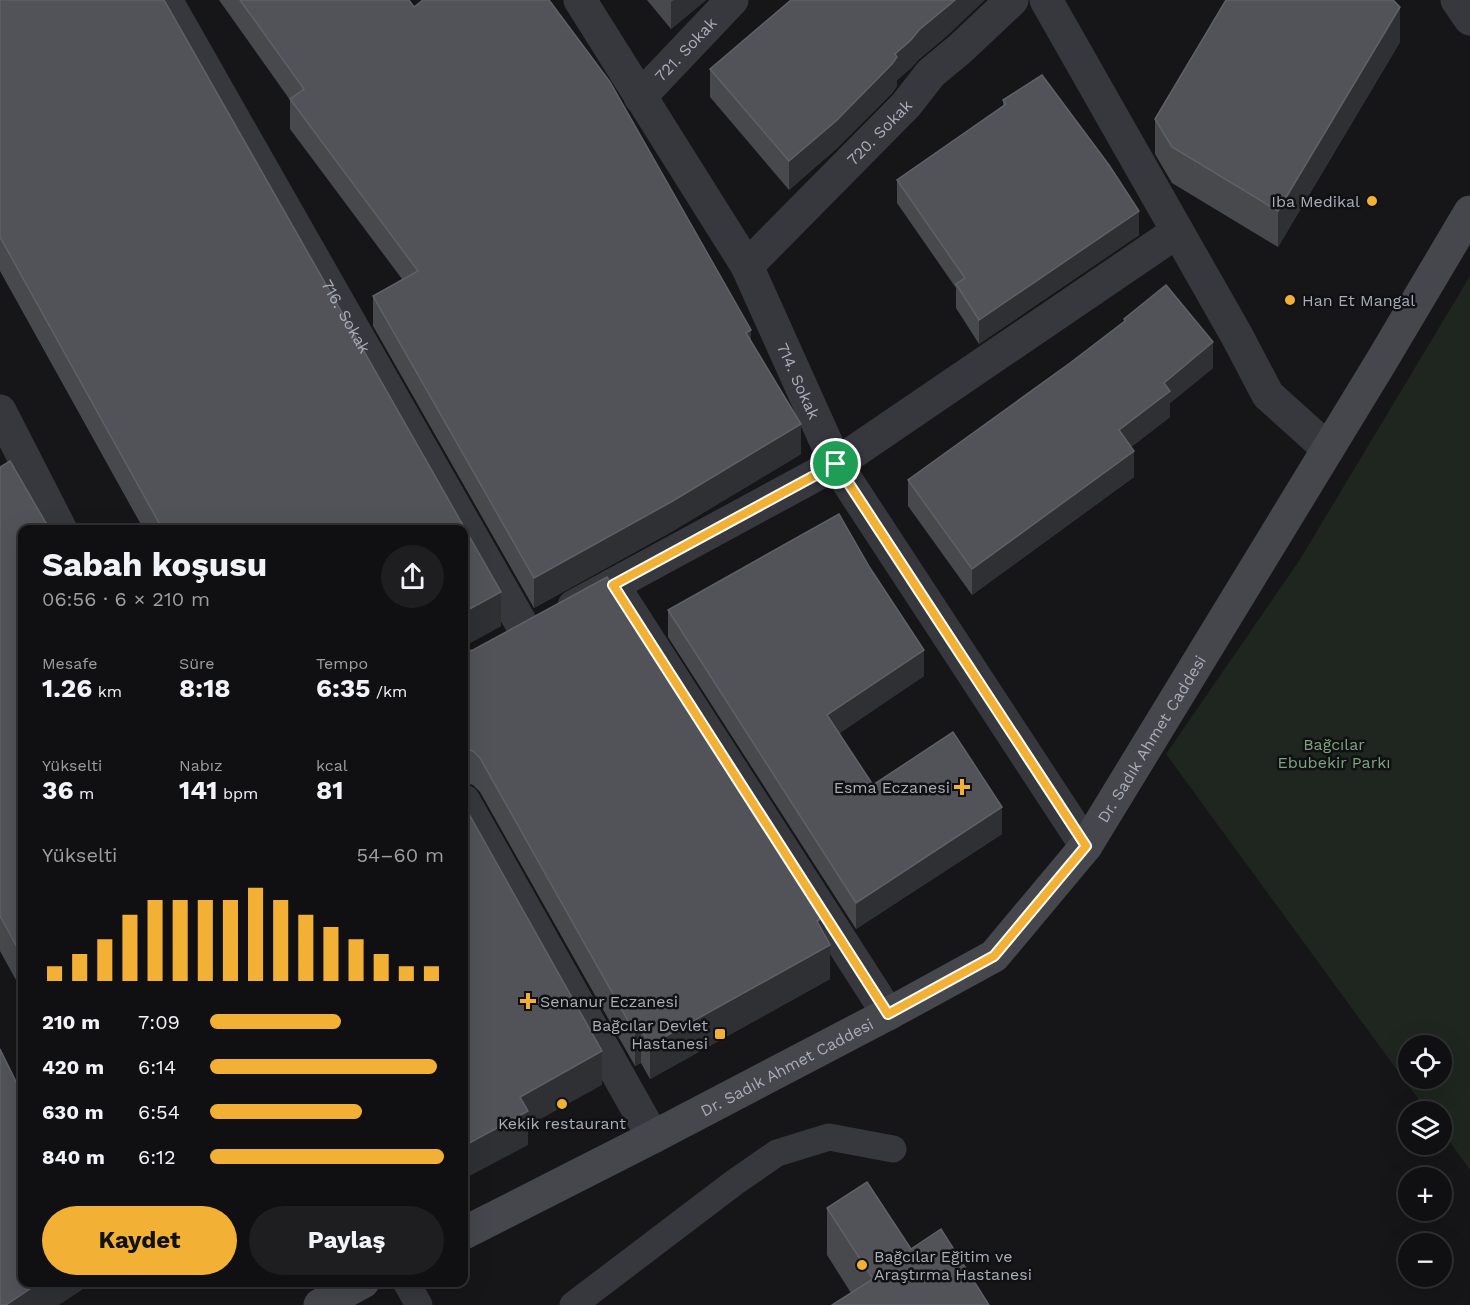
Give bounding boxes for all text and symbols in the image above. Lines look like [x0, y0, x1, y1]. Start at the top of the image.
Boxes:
street label: 721. Sokak [651, 13, 721, 85]
street label: 720. Sokak [843, 96, 916, 169]
place label: Iba Medikal [1271, 192, 1360, 211]
marker: Iba Medikal [1365, 194, 1379, 208]
street label: 716. Sokak [317, 276, 374, 357]
place label: Han Et Mangal [1302, 291, 1415, 310]
marker: Han Et Mangal [1283, 293, 1297, 307]
street label: 714. Sokak [773, 340, 824, 422]
pin [810, 438, 861, 489]
icon: arrive [819, 447, 852, 480]
text: Sabah koşusu [42, 545, 267, 584]
button: share [381, 545, 444, 608]
text: 06:56 · 6 × 210 m [42, 587, 210, 611]
street label: Dr. Sadık Ahmet Caddesi [1094, 652, 1210, 826]
text: Mesafe [42, 654, 97, 673]
text: Süre [179, 654, 215, 673]
text: Tempo [316, 654, 368, 673]
text: 1.26 [42, 673, 92, 703]
text: 8:18 [179, 673, 231, 703]
text: 6:35 [316, 673, 370, 703]
text: km [92, 682, 122, 701]
text: /km [370, 682, 407, 701]
park label: Bağcılar Ebubekir Parkı [1278, 735, 1391, 772]
text: Yükselti [42, 756, 102, 775]
text: Nabız [179, 756, 223, 775]
text: kcal [316, 756, 348, 775]
text: 36 [42, 775, 73, 805]
text: 141 [179, 775, 218, 805]
text: 81 [316, 775, 344, 805]
place label: Esma Eczanesi [834, 778, 950, 797]
marker: Esma Eczanesi [955, 780, 969, 794]
text: m [73, 784, 94, 803]
text: bpm [218, 784, 258, 803]
text: Yükselti [42, 843, 117, 867]
text: 54–60 m [356, 843, 444, 867]
place label: Senanur Eczanesi [540, 992, 678, 1011]
marker: Senanur Eczanesi [521, 994, 535, 1008]
text: 210 m [42, 1010, 100, 1034]
text: 7:09 [138, 1010, 180, 1034]
street label: Dr. Sadık Ahmet Caddesi [697, 1014, 877, 1120]
place label: Bağcılar Devlet Hastanesi [592, 1016, 708, 1053]
marker: Bağcılar Devlet Hastanesi [713, 1027, 727, 1041]
map controls [1398, 1035, 1452, 1287]
button: locate [1398, 1035, 1452, 1089]
text: 420 m [42, 1055, 104, 1079]
text: 6:14 [138, 1055, 176, 1079]
marker: Kekik restaurant [555, 1097, 569, 1111]
text: 630 m [42, 1100, 104, 1124]
text: 6:54 [138, 1100, 180, 1124]
button: layers [1398, 1101, 1452, 1155]
place label: Kekik restaurant [498, 1114, 626, 1133]
text: 840 m [42, 1145, 105, 1169]
text: 6:12 [138, 1145, 176, 1169]
button: + [1398, 1167, 1452, 1221]
button: Kaydet [42, 1206, 237, 1275]
button: Paylaş [249, 1206, 444, 1275]
button: − [1398, 1233, 1452, 1287]
place label: Bağcılar Eğitim ve Araştırma Hastanesi [874, 1247, 1032, 1284]
marker: Bağcılar Eğitim ve Araştırma Hastanesi [855, 1258, 869, 1272]

